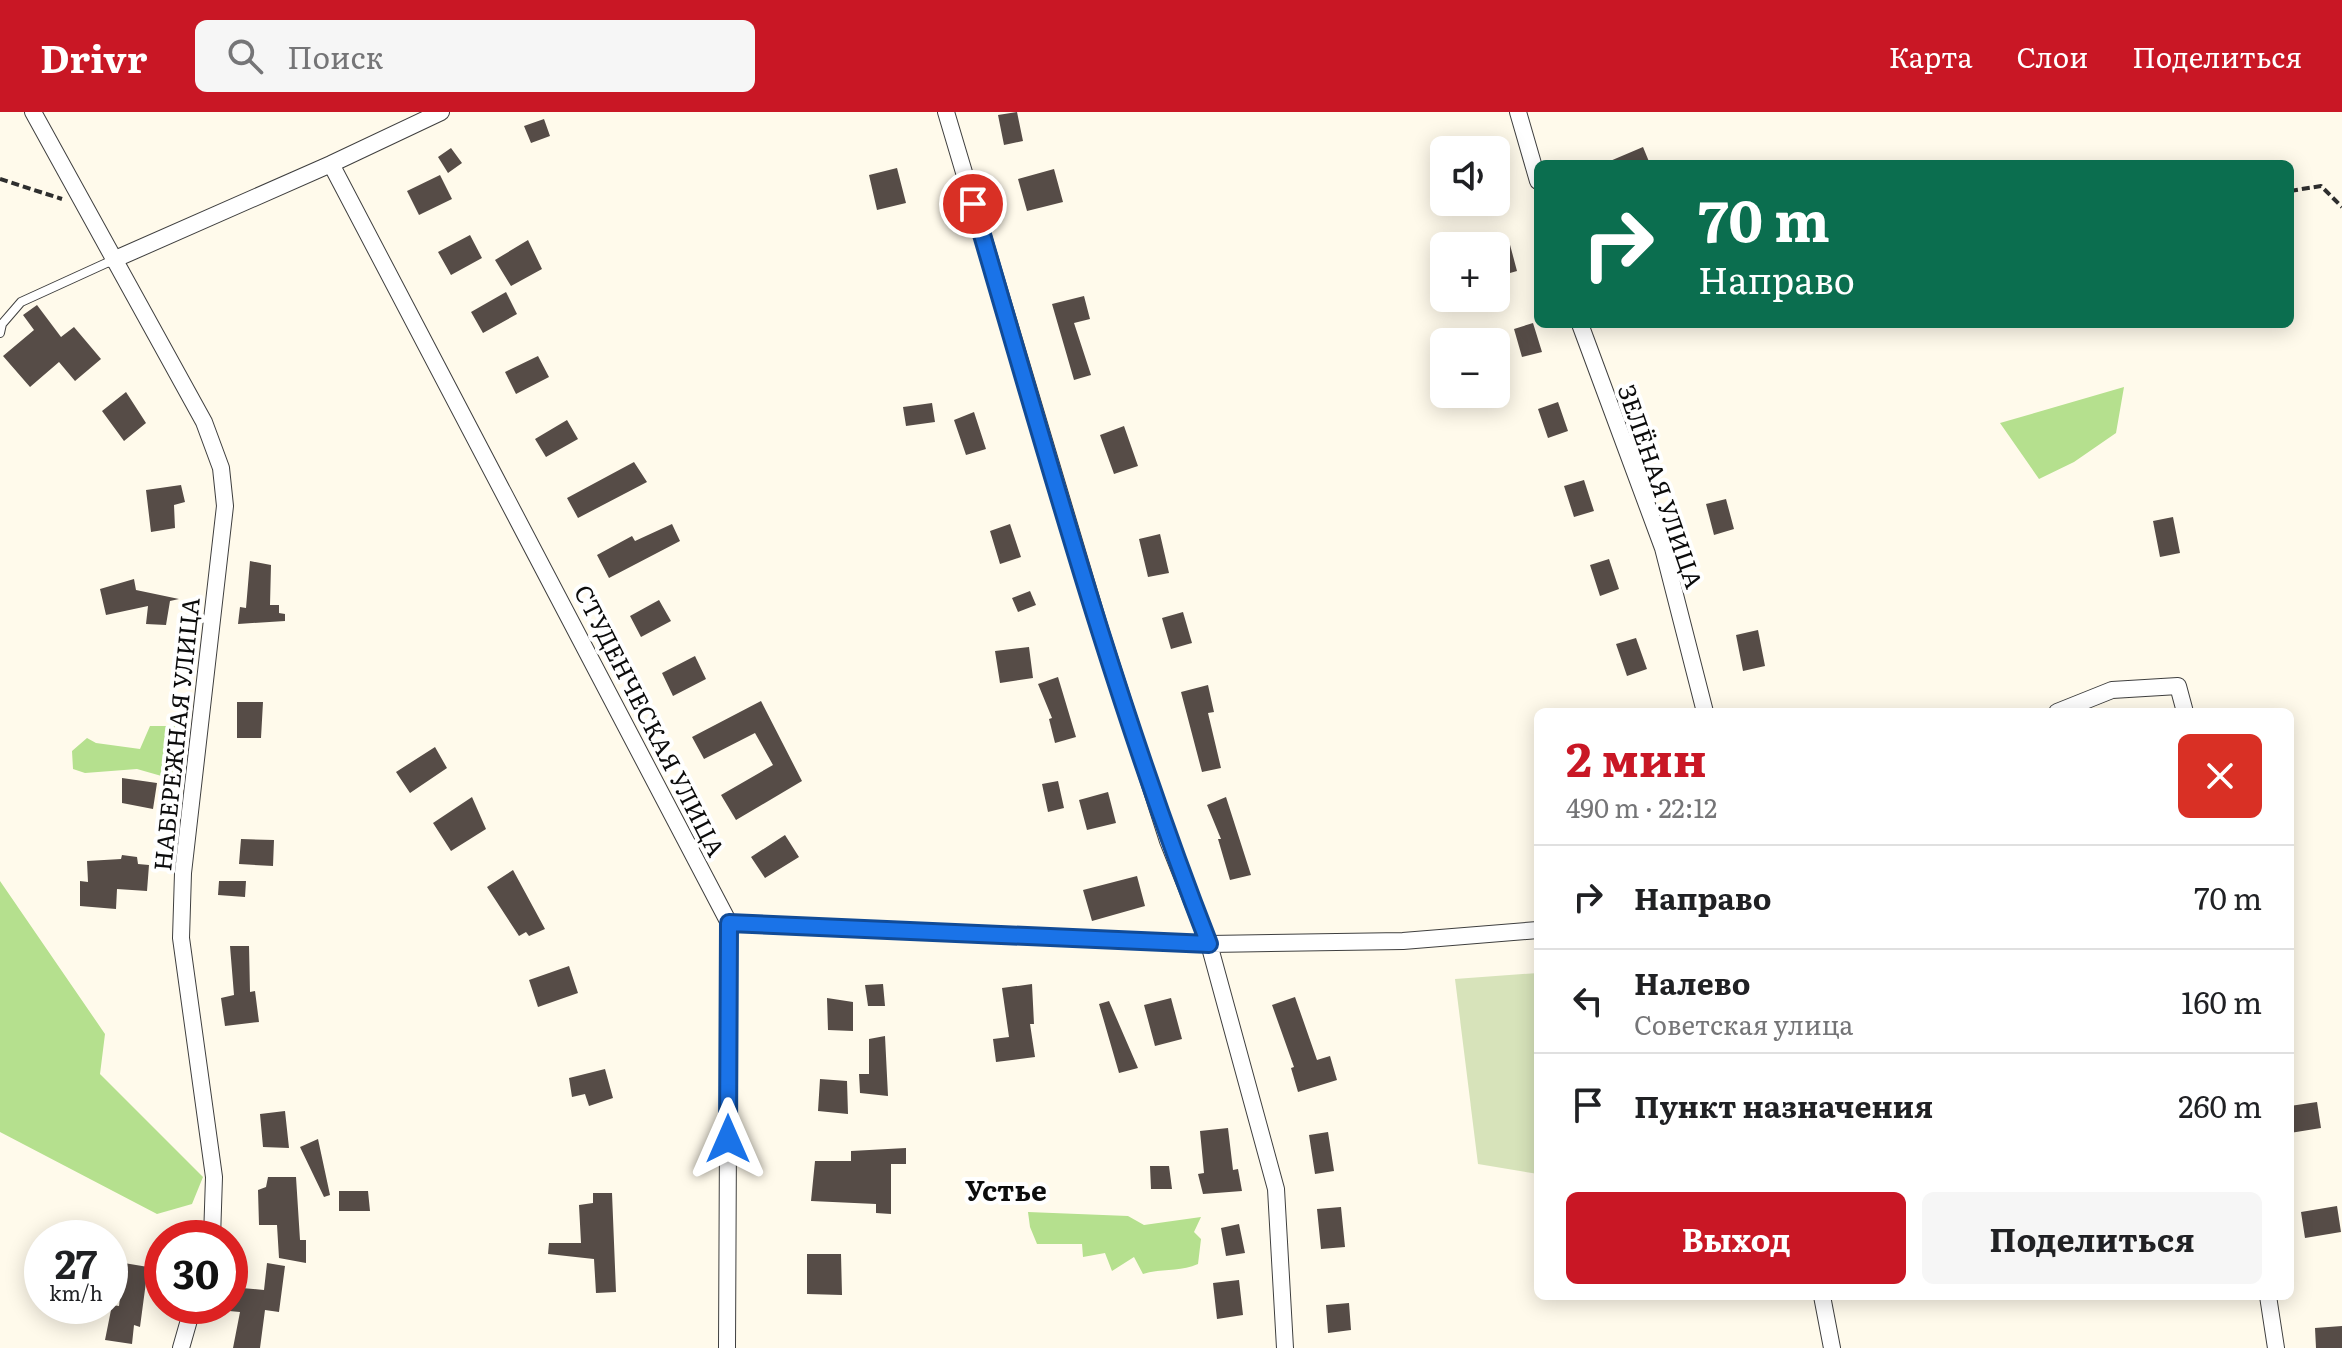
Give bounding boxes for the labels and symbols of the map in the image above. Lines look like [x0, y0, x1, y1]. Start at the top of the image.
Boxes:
pin [939, 170, 1007, 238]
street label: ЗЕЛЁНАЯ УЛИЦА [1611, 379, 1713, 593]
street label: СТУДЕНЧЕСКАЯ УЛИЦА [567, 578, 735, 862]
street label: НАБЕРЕЖНАЯ УЛИЦА [143, 595, 207, 872]
position arrow [686, 1097, 770, 1181]
district label: Устье [965, 1168, 1047, 1210]
speed limit sign: 30 [144, 1220, 248, 1324]

